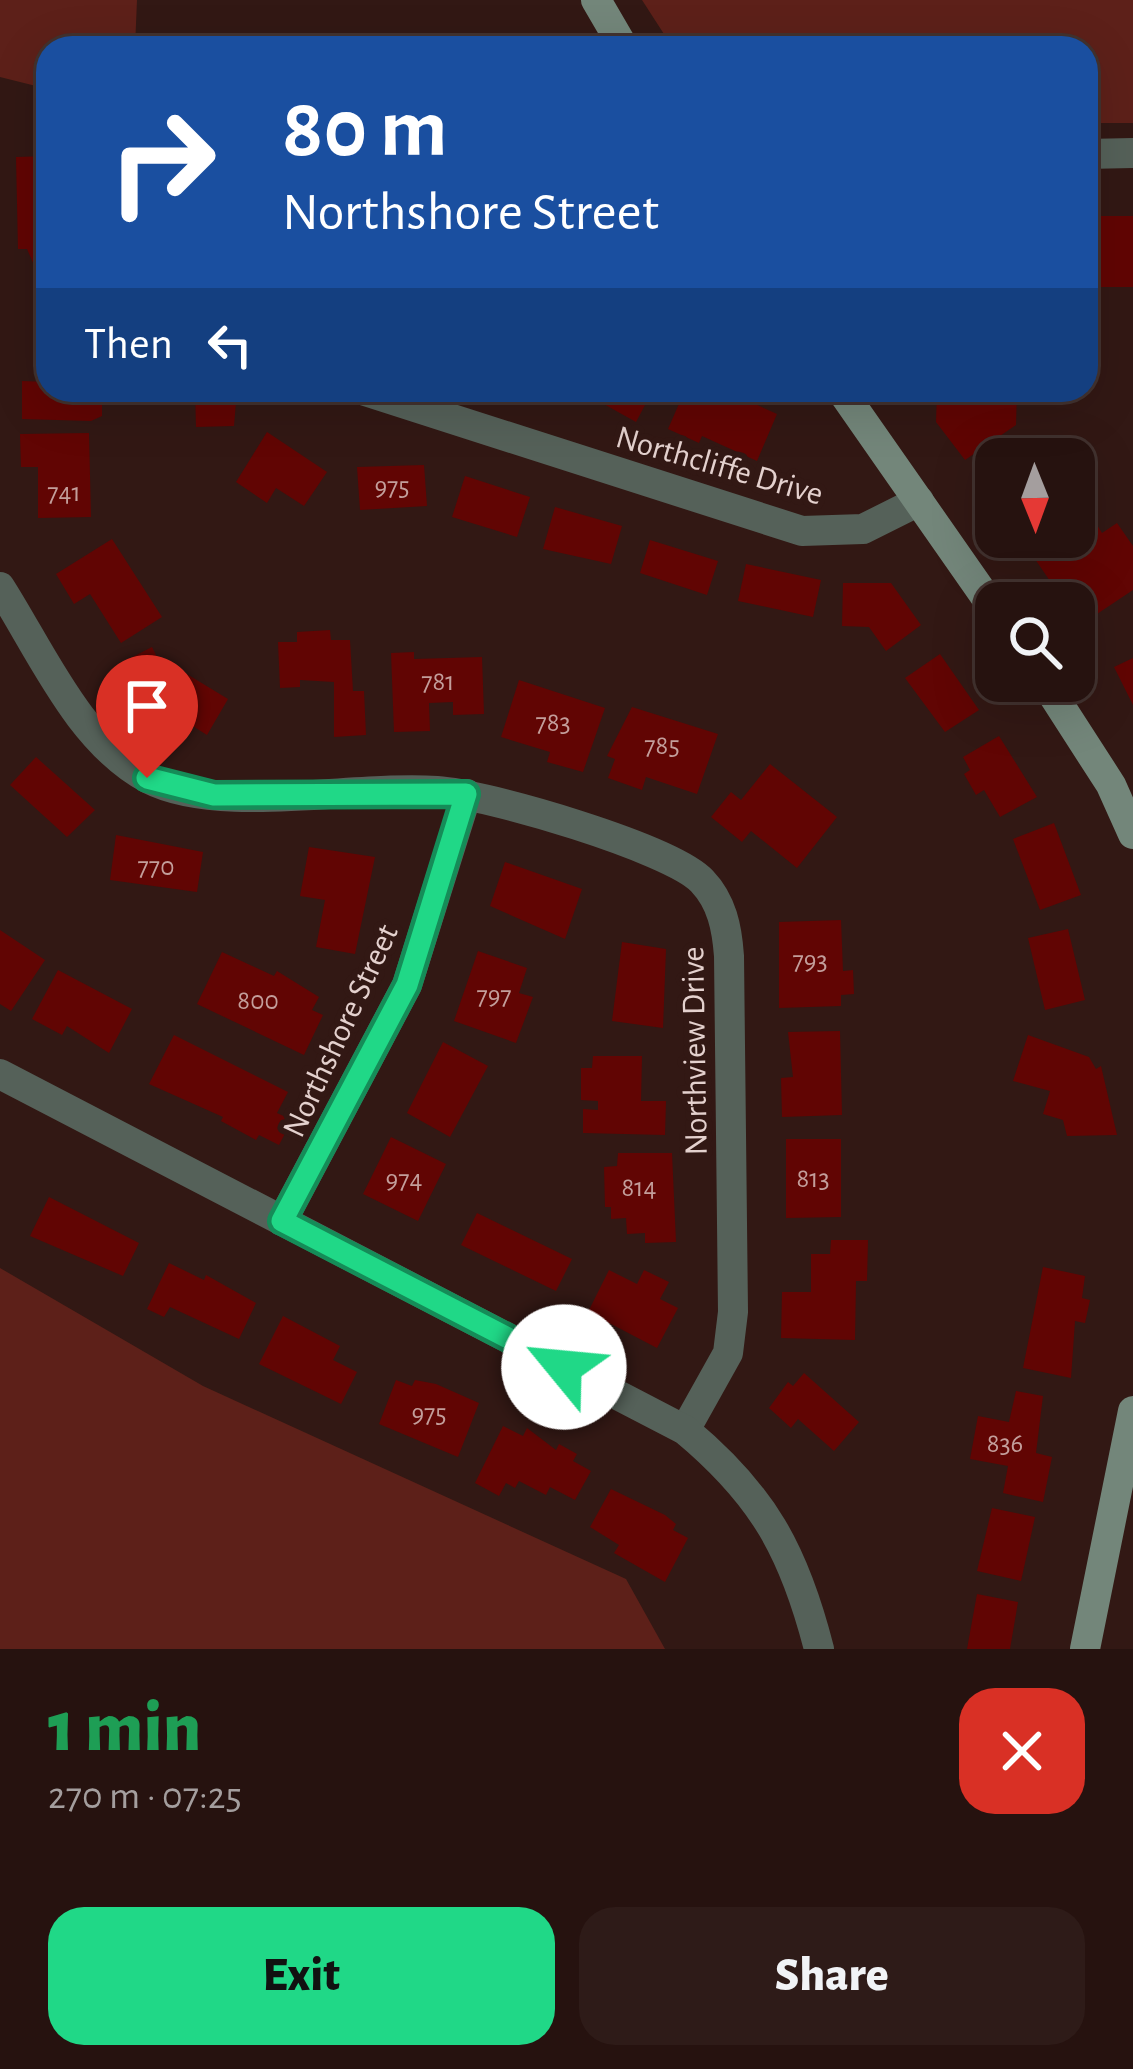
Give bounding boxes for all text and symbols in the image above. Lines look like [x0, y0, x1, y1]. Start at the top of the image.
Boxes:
icon: right [84, 84, 240, 240]
text: 80 m [282, 88, 448, 172]
text: Northshore Street [282, 186, 659, 240]
icon: left [197, 312, 263, 378]
text: Then [84, 322, 173, 367]
street label: Northcliffe Drive [612, 421, 827, 512]
north arrow [975, 438, 1095, 558]
map controls [975, 438, 1095, 702]
house number: 975 [374, 473, 410, 500]
house number: 741 [47, 479, 81, 506]
button: search [975, 582, 1095, 702]
pin [96, 655, 198, 778]
house number: 781 [421, 668, 455, 695]
icon: arrive [114, 673, 180, 739]
house number: 783 [535, 709, 571, 736]
house number: 785 [644, 732, 680, 759]
house number: 770 [138, 853, 174, 880]
street label: Northshore Street [278, 919, 405, 1142]
street label: Northview Drive [677, 946, 714, 1156]
house number: 793 [792, 947, 828, 974]
house number: 797 [476, 982, 512, 1009]
house number: 800 [237, 987, 279, 1014]
house number: 813 [796, 1165, 830, 1192]
house number: 974 [386, 1166, 422, 1193]
house number: 814 [621, 1174, 657, 1201]
position arrow [501, 1304, 627, 1430]
house number: 975 [411, 1400, 447, 1427]
house number: 836 [987, 1430, 1023, 1457]
button: close [959, 1688, 1085, 1814]
text: 1 min [48, 1692, 201, 1764]
text: 270 m · 07:25 [48, 1777, 242, 1816]
button: Exit [48, 1907, 555, 2045]
button: Share [579, 1907, 1085, 2045]

